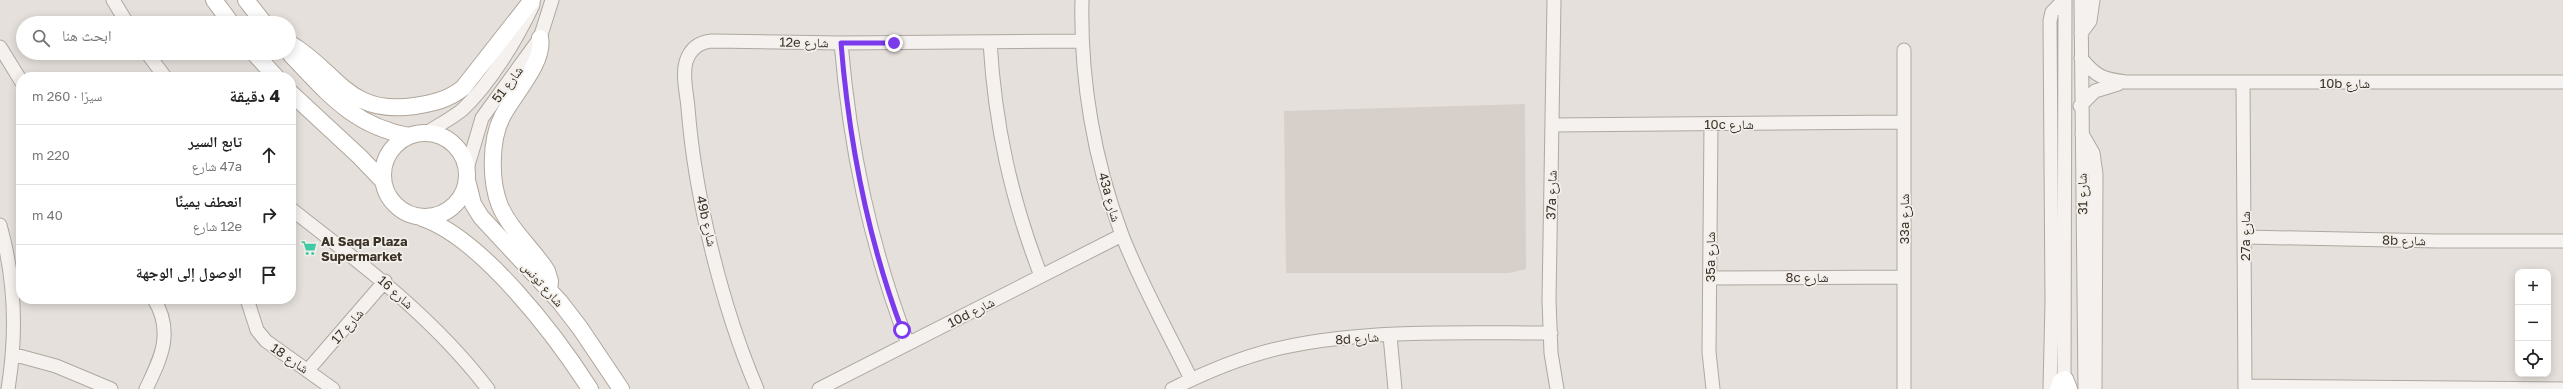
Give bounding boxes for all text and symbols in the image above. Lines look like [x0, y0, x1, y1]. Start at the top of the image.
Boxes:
search box [16, 16, 296, 60]
text: ابحث هنا [62, 26, 112, 44]
icon: search [30, 27, 52, 49]
street label: 12e شارع [779, 34, 829, 52]
route end [885, 34, 903, 52]
street label: شارع 51 [488, 62, 528, 107]
street label: 10b شارع [2320, 75, 2370, 93]
text: 4 دقيقة [229, 85, 280, 106]
text: سيرًا · 260 m [32, 88, 102, 104]
street label: 10c شارع [1704, 116, 1754, 134]
text: تابع السير [188, 132, 242, 150]
icon: ahead [258, 144, 280, 166]
text: 220 m [32, 147, 70, 163]
text: 47a شارع [192, 158, 242, 174]
street label: 43a شارع [1093, 170, 1125, 224]
street label: 37a شارع [1542, 170, 1562, 220]
street label: شارع 31 [2074, 173, 2092, 215]
text: انعطف يمينًا [175, 192, 242, 210]
street label: 49b شارع [691, 194, 721, 248]
street label: 33a شارع [1896, 194, 1914, 244]
icon: right [258, 204, 280, 226]
text: 40 m [32, 207, 63, 223]
street label: 27a شارع [2237, 211, 2255, 261]
text: 12e شارع [193, 218, 242, 234]
street label: 35a شارع [1702, 232, 1720, 282]
street label: 8b شارع [2382, 232, 2426, 250]
place label: Al Saqa Plaza Supermarket [321, 233, 408, 264]
supermarket icon: Al Saqa Plaza Supermarket [300, 239, 318, 257]
street label: شارع تونس [517, 258, 567, 311]
text: الوصول إلى الوجهة [136, 263, 242, 281]
icon: arrive [258, 264, 280, 286]
street label: 8c شارع [1786, 269, 1828, 287]
map controls [2515, 269, 2551, 377]
button: + [2515, 269, 2551, 305]
street label: شارع 16 [374, 272, 417, 314]
street label: 10d شارع [945, 293, 998, 332]
street label: شارع 17 [327, 305, 368, 348]
button: − [2515, 305, 2551, 341]
route start [893, 321, 911, 339]
street label: 8d شارع [1335, 328, 1380, 350]
street label: شارع 18 [267, 340, 312, 378]
button: locate [2515, 341, 2551, 377]

